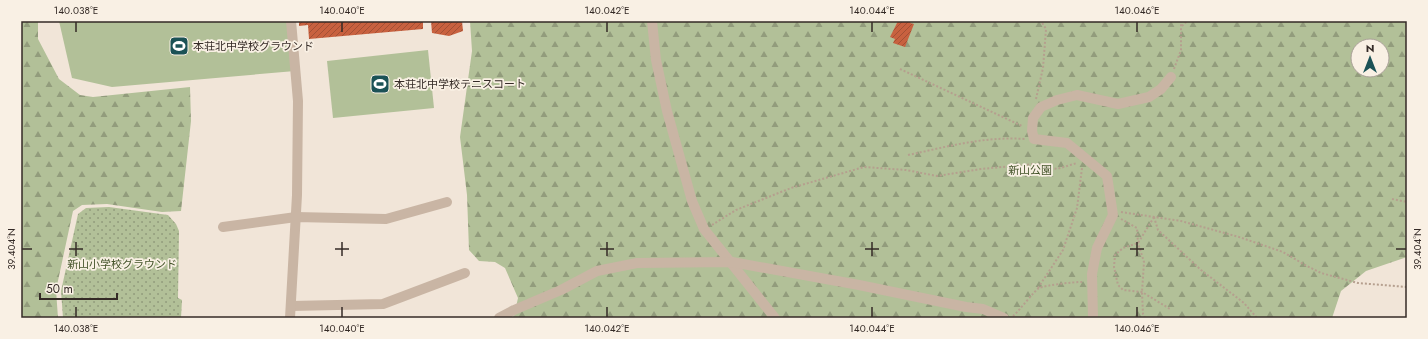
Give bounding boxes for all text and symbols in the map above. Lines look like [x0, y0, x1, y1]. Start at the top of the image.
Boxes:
text: 140.038°E [54, 3, 98, 18]
text: 140.040°E [319, 3, 365, 18]
text: 140.042°E [584, 3, 630, 18]
text: 140.044°E [849, 3, 895, 18]
text: 140.046°E [1114, 3, 1160, 18]
sports icon: 本荘北中学校グラウンド [168, 35, 190, 57]
place label: 本荘北中学校グラウンド [193, 38, 314, 54]
north arrow [1350, 38, 1390, 78]
text: N [1366, 40, 1374, 56]
sports icon: 本荘北中学校テニスコート [369, 73, 391, 95]
place label: 本荘北中学校テニスコート [394, 76, 526, 92]
park label: 新山公園 [1008, 162, 1052, 178]
text: 39.404°N [4, 228, 19, 270]
text: 39.404°N [1410, 228, 1425, 270]
park label: 新山小学校グラウンド [67, 256, 177, 272]
scale bar [40, 275, 117, 301]
text: 50 m [46, 280, 73, 298]
text: 140.038°E [54, 321, 98, 336]
text: 140.040°E [319, 321, 365, 336]
text: 140.042°E [584, 321, 630, 336]
text: 140.044°E [849, 321, 895, 336]
text: 140.046°E [1114, 321, 1160, 336]

